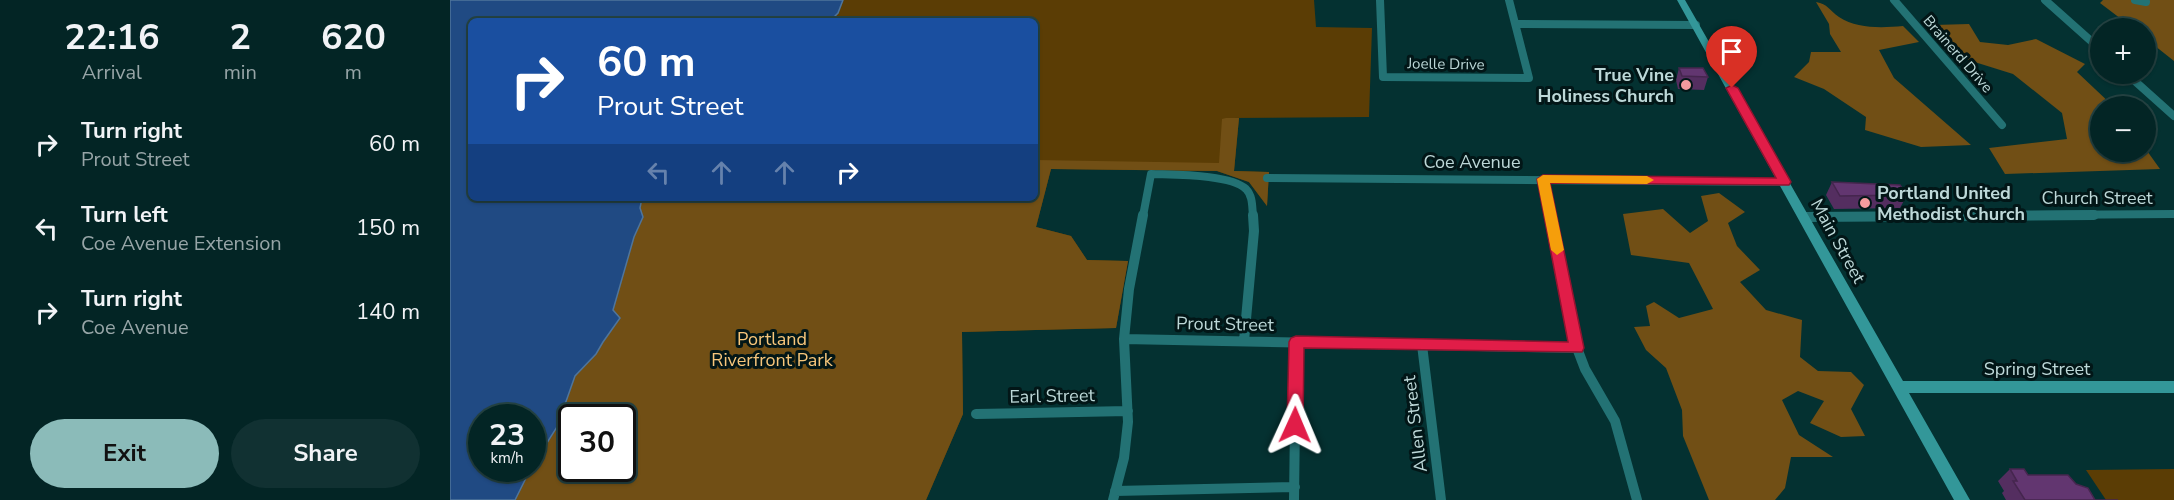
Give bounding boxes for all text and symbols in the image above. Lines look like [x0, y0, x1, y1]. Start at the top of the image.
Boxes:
street label: Brainerd Drive [1919, 11, 1997, 97]
text: 22:16 [64, 13, 160, 62]
text: 2 [229, 13, 251, 62]
text: 620 [321, 13, 386, 62]
map controls [2090, 18, 2156, 162]
button: + [2090, 18, 2156, 84]
pin [1706, 26, 1757, 88]
text: 60 m [597, 34, 696, 91]
icon: arrive [1715, 35, 1748, 68]
icon: right [498, 42, 576, 120]
street label: Joelle Drive [1406, 53, 1485, 75]
text: Arrival [82, 59, 142, 86]
text: min [224, 59, 257, 86]
text: m [345, 59, 362, 86]
place label: True Vine Holiness Church [1538, 63, 1674, 108]
marker: True Vine Holiness Church [1679, 78, 1693, 92]
text: Prout Street [597, 88, 744, 125]
button: − [2090, 96, 2156, 162]
text: Turn right [81, 116, 182, 146]
icon: right [30, 128, 63, 161]
text: 60 m [369, 129, 420, 159]
text: Prout Street [81, 146, 190, 173]
street label: Coe Avenue [1424, 150, 1520, 174]
icon: left [642, 156, 675, 189]
icon: ahead [705, 156, 738, 189]
icon: ahead [768, 156, 801, 189]
icon: right [831, 156, 864, 189]
place label: Portland United Methodist Church [1877, 181, 2025, 226]
street label: Church Street [2041, 186, 2153, 210]
street label: Main Street [1805, 194, 1871, 288]
marker: Portland United Methodist Church [1858, 196, 1872, 210]
text: Turn left [81, 200, 168, 230]
icon: left [30, 212, 63, 245]
text: 150 m [356, 213, 420, 243]
text: Coe Avenue Extension [81, 230, 282, 257]
text: Turn right [81, 284, 182, 314]
icon: right [30, 296, 63, 329]
text: 140 m [356, 297, 420, 327]
street label: Prout Street [1176, 311, 1275, 337]
text: Coe Avenue [81, 314, 189, 341]
park label: Portland Riverfront Park [711, 327, 834, 372]
street label: Spring Street [1984, 357, 2091, 381]
street label: Allen Street [1397, 374, 1433, 474]
street label: Earl Street [1009, 383, 1096, 409]
position arrow [1263, 393, 1327, 457]
speed limit sign: 30 [558, 404, 636, 482]
text: 23 [489, 415, 525, 456]
button: Exit [30, 419, 219, 488]
button: Share [231, 419, 420, 488]
text: km/h [490, 448, 524, 468]

